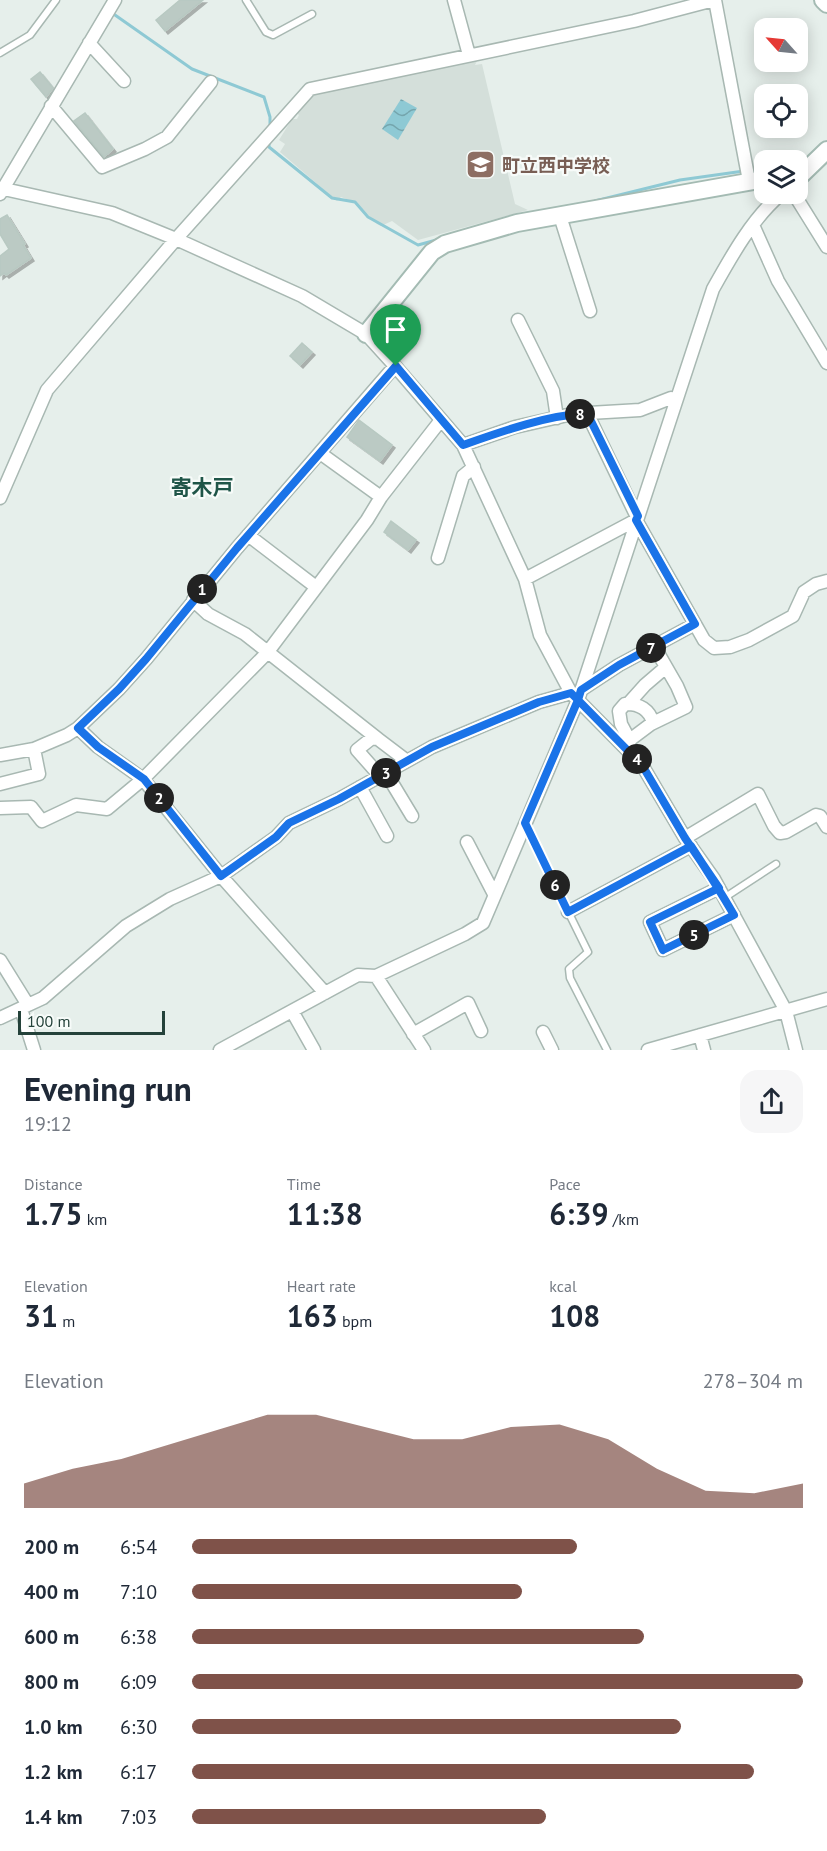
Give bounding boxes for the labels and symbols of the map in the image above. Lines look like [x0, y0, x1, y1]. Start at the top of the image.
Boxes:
north arrow [754, 18, 808, 72]
school or university icon: 町立西中学校 [465, 149, 497, 181]
place label: 町立西中学校 [502, 154, 610, 177]
pin [370, 304, 421, 366]
pin: 8 [565, 399, 595, 429]
district label: 寄木戸 [171, 474, 234, 501]
pin: 1 [187, 574, 217, 604]
pin: 7 [636, 633, 666, 663]
pin: 4 [622, 744, 652, 774]
pin: 3 [371, 758, 401, 788]
pin: 2 [144, 783, 174, 813]
pin: 6 [540, 870, 570, 900]
pin: 5 [679, 920, 709, 950]
scale bar [18, 1008, 165, 1036]

